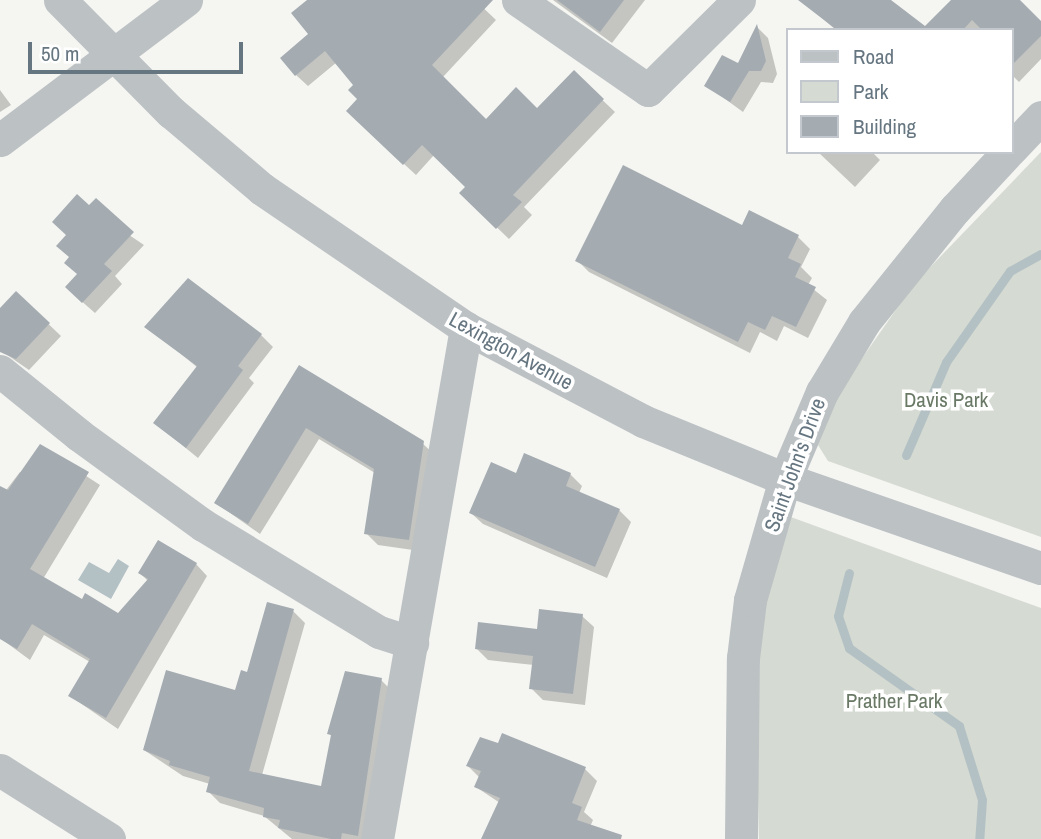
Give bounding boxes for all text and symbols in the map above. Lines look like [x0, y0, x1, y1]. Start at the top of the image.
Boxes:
scale bar [32, 28, 247, 72]
legend [786, 28, 1013, 154]
text: 50 m [41, 39, 79, 68]
text: Road [853, 42, 894, 71]
text: Park [853, 77, 888, 106]
text: Building [853, 112, 916, 141]
street label: Lexington Avenue [444, 306, 578, 396]
park label: Davis Park [904, 387, 988, 413]
street label: Saint John's Drive [759, 395, 831, 535]
park label: Prather Park [846, 688, 942, 714]

